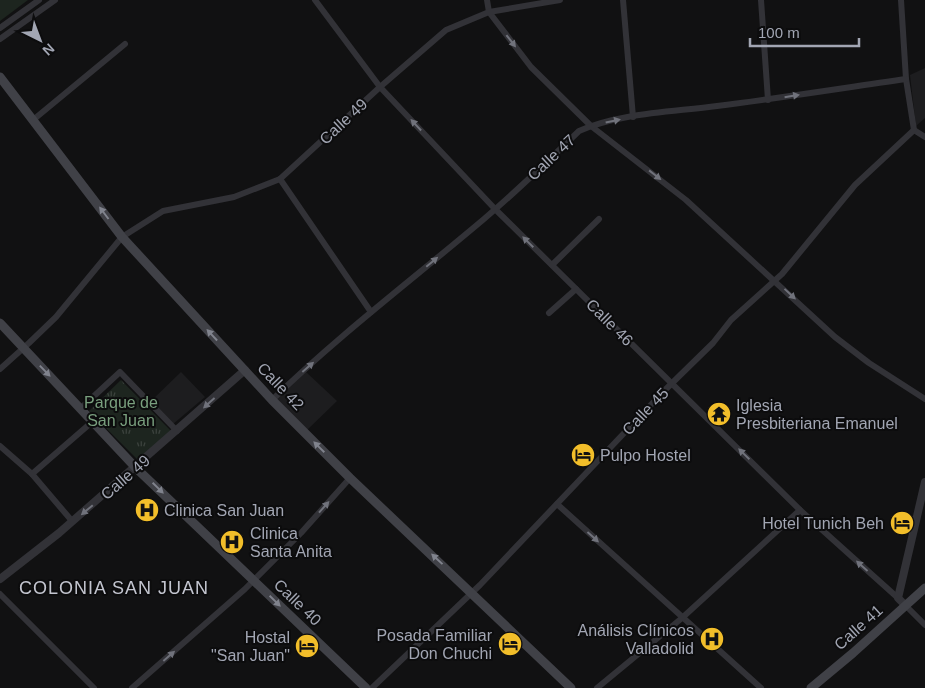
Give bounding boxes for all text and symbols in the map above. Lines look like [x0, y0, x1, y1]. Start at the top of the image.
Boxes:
north arrow [15, 15, 65, 65]
scale bar [750, 15, 859, 47]
text: 100 m [758, 24, 800, 41]
one-way arrow [506, 34, 517, 47]
text: N [40, 40, 58, 59]
one-way arrow [784, 92, 800, 100]
street label: Calle 49 [316, 95, 371, 148]
one-way arrow [606, 117, 621, 125]
one-way arrow [410, 119, 422, 131]
street label: Calle 47 [524, 131, 579, 184]
one-way arrow [648, 170, 662, 180]
one-way arrow [99, 207, 110, 220]
one-way arrow [522, 236, 534, 248]
one-way arrow [425, 256, 438, 267]
one-way arrow [783, 288, 795, 300]
street label: Calle 46 [583, 296, 636, 349]
one-way arrow [206, 329, 218, 341]
street label: Calle 42 [254, 359, 307, 413]
one-way arrow [301, 361, 314, 372]
one-way arrow [39, 365, 51, 377]
street label: Calle 45 [619, 384, 672, 438]
park label: Parque de San Juan [84, 394, 158, 429]
one-way arrow [204, 397, 216, 409]
place label: Iglesia Presbiteriana Emanuel [736, 397, 898, 432]
temple icon: Iglesia Presbiteriana Emanuel [706, 401, 732, 427]
one-way arrow [313, 441, 325, 453]
hotel icon: Pulpo Hostel [570, 442, 596, 468]
place label: Pulpo Hostel [600, 447, 691, 464]
one-way arrow [738, 448, 750, 460]
street label: Calle 49 [98, 452, 153, 503]
one-way arrow [151, 482, 163, 494]
hospital icon: Clinica San Juan [134, 497, 160, 523]
place label: Clinica San Juan [164, 502, 284, 519]
one-way arrow [318, 502, 330, 514]
one-way arrow [80, 504, 93, 515]
hotel icon: Hotel Tunich Beh [889, 510, 915, 536]
place label: Hotel Tunich Beh [762, 515, 884, 532]
place label: Clinica Santa Anita [250, 525, 332, 560]
hospital icon: Clinica Santa Anita [219, 529, 245, 555]
one-way arrow [586, 531, 598, 543]
one-way arrow [431, 553, 443, 565]
one-way arrow [856, 560, 869, 571]
street label: Calle 40 [271, 576, 325, 629]
district label: COLONIA SAN JUAN [19, 578, 209, 598]
one-way arrow [269, 595, 281, 607]
street label: Calle 41 [831, 601, 886, 653]
place label: Análisis Clínicos Valladolid [578, 622, 694, 657]
hospital icon: Análisis Clínicos Valladolid [699, 626, 725, 652]
place label: Posada Familiar Don Chuchi [376, 627, 493, 662]
place label: Hostal "San Juan" [211, 629, 290, 664]
hotel icon: Posada Familiar Don Chuchi [497, 631, 523, 657]
hotel icon: Hostal "San Juan" [294, 633, 320, 659]
one-way arrow [162, 650, 175, 661]

